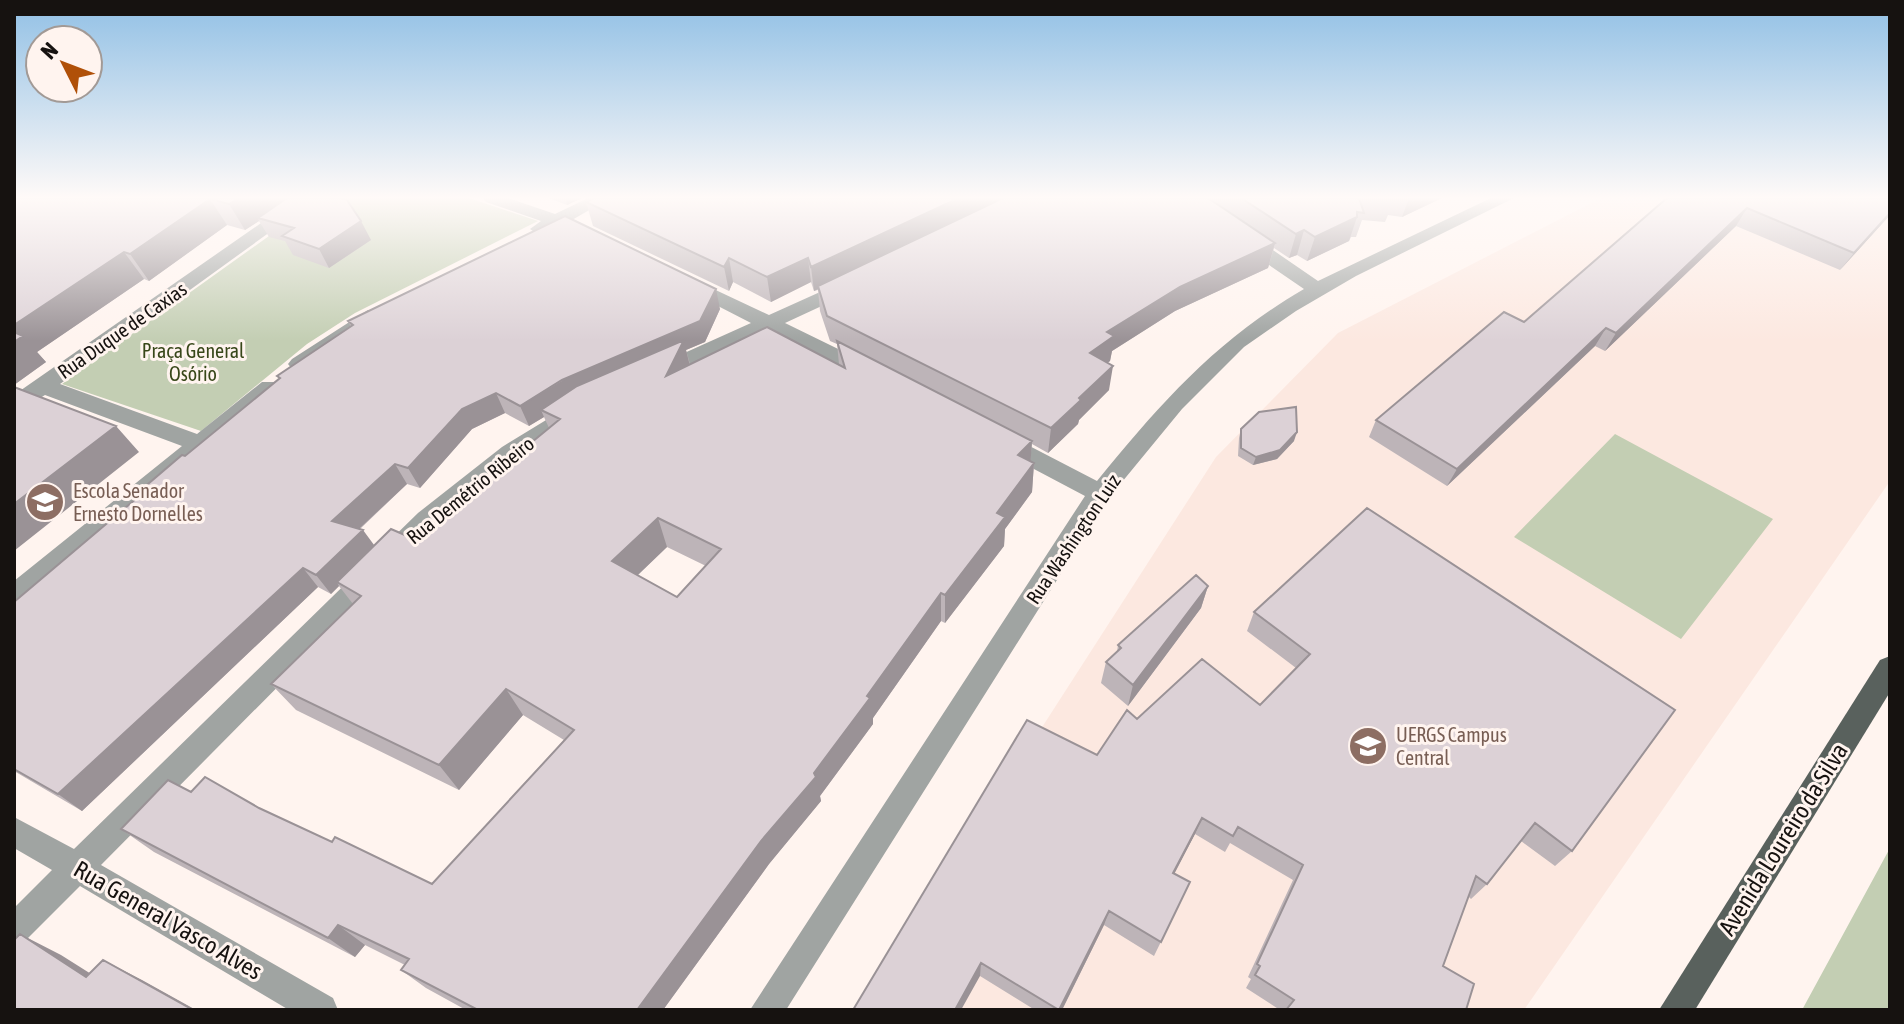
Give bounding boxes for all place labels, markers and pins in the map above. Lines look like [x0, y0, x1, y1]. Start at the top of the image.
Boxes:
place label: Escola Senador Ernesto Dornelles [73, 479, 203, 525]
school or university icon: Escola Senador Ernesto Dornelles [24, 481, 66, 523]
place label: UERGS Campus Central [1396, 723, 1507, 769]
school or university icon: UERGS Campus Central [1347, 725, 1389, 767]

